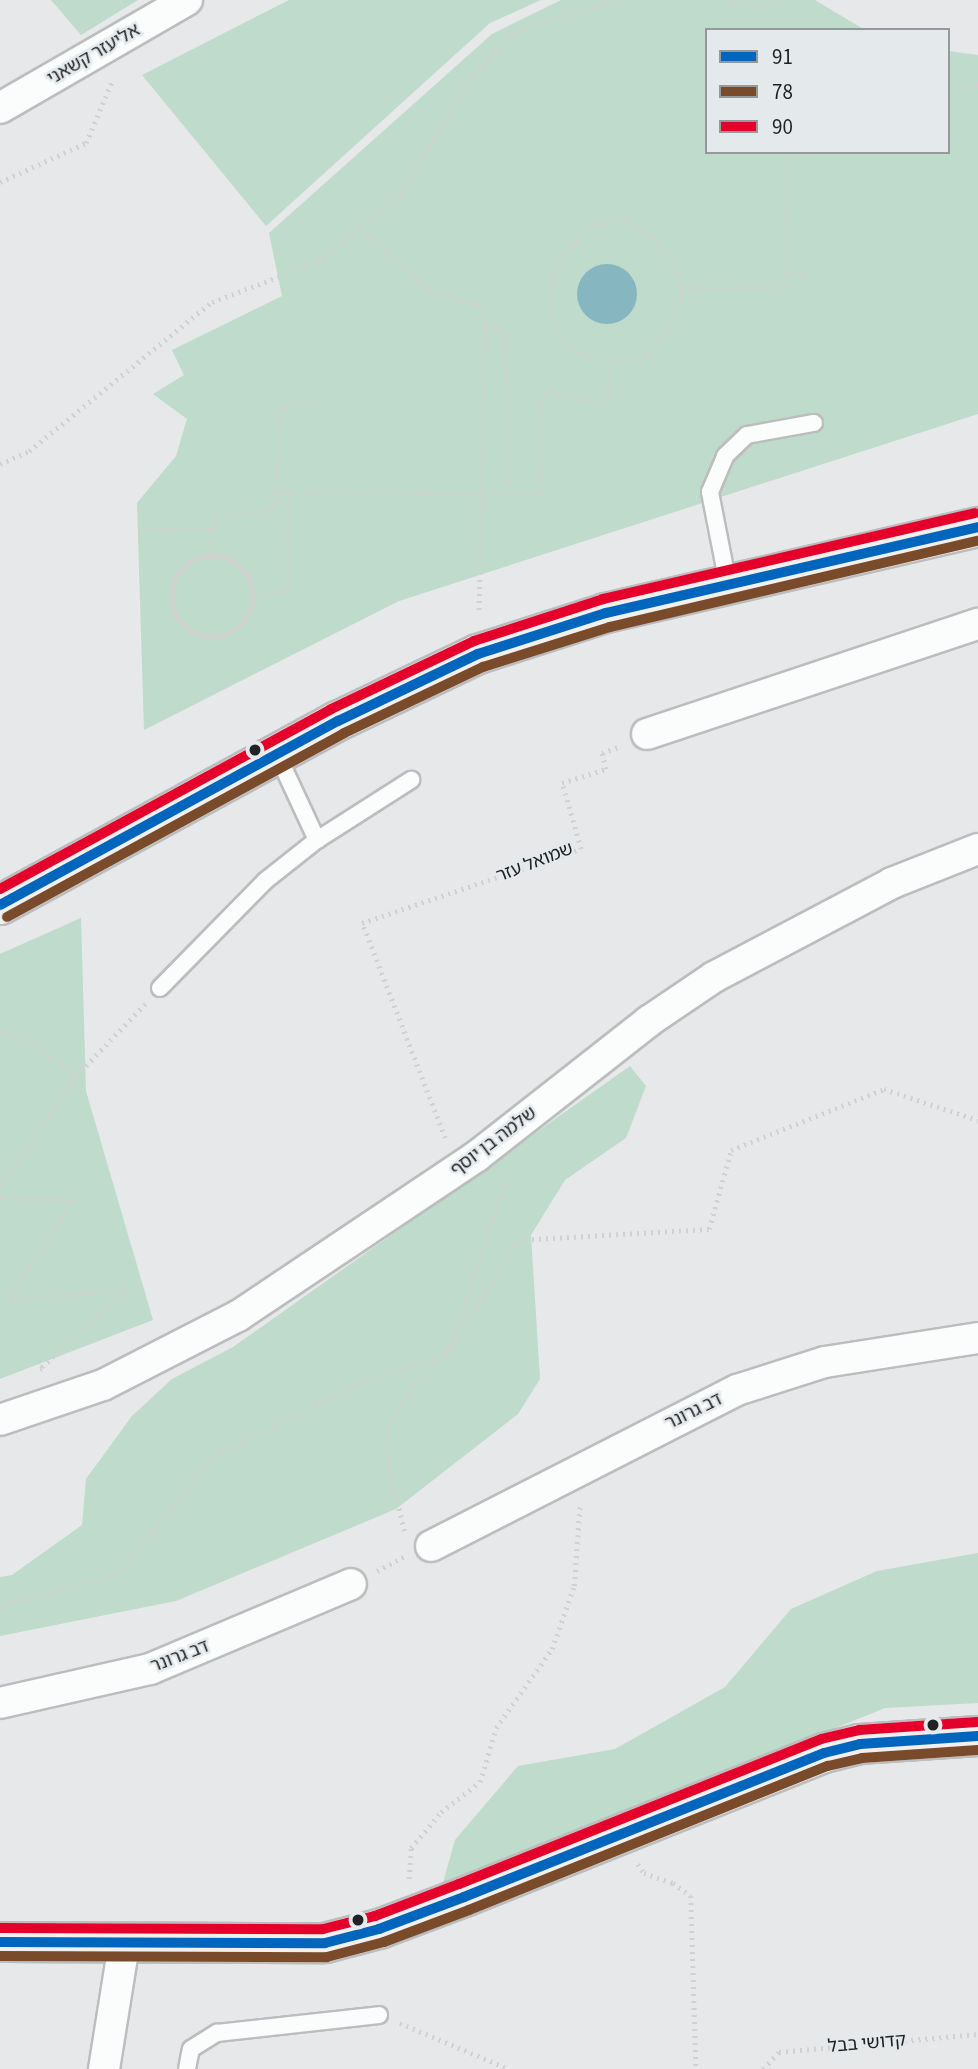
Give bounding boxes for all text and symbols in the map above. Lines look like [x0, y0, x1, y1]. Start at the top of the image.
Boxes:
street label: אליעזר קשאני [44, 20, 144, 90]
legend [705, 28, 950, 154]
text: 91 [772, 42, 793, 72]
text: 78 [772, 77, 793, 107]
text: 90 [772, 112, 793, 142]
unlabelled marker [248, 743, 262, 757]
street label: שמואל עזר [493, 838, 577, 888]
street label: שלמה בן יוסף [447, 1103, 541, 1181]
street label: דב גרונר [662, 1389, 726, 1435]
street label: דב גרונר [148, 1636, 212, 1678]
unlabelled marker [926, 1718, 940, 1732]
unlabelled marker [351, 1913, 365, 1927]
street label: קדושי בבל [827, 2030, 907, 2058]

